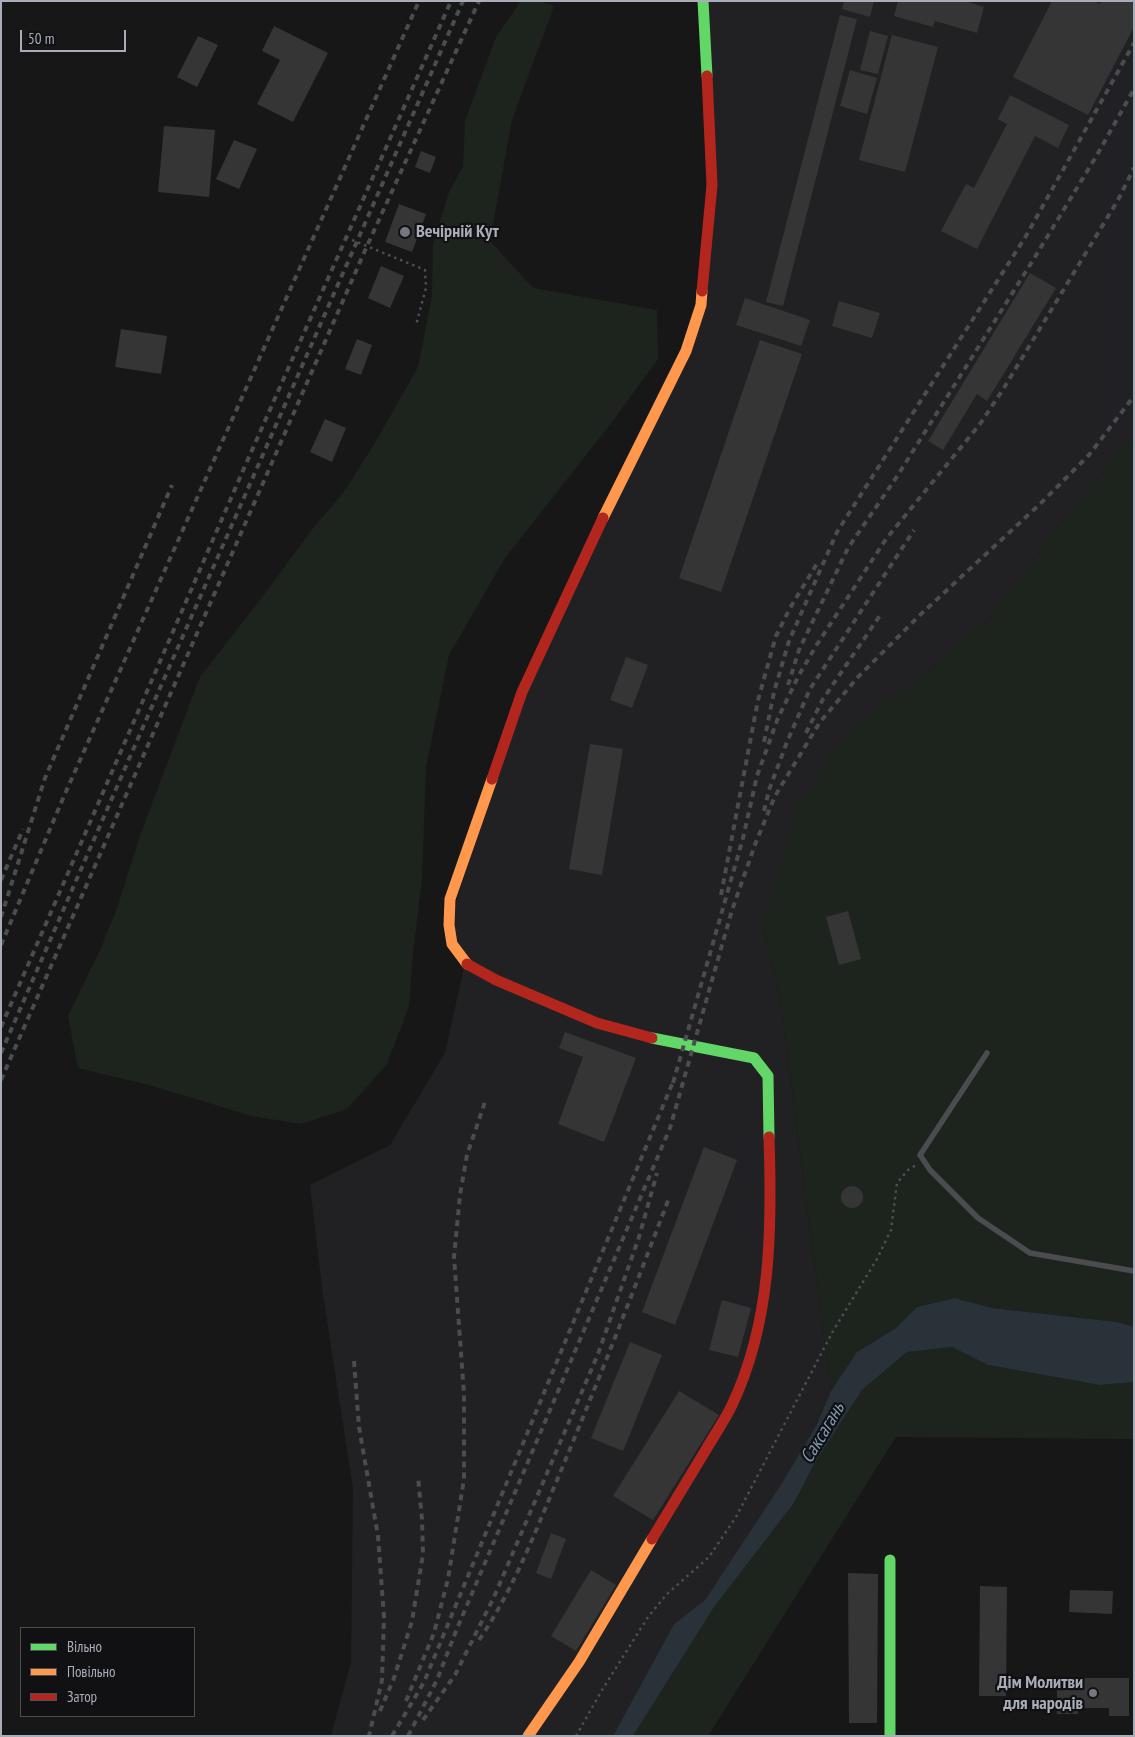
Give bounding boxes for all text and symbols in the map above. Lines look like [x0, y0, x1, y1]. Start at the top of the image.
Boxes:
scale bar [22, 20, 129, 52]
text: 50 m [28, 29, 54, 48]
place label: Вечірній Кут [416, 221, 499, 243]
marker: Вечірній Кут [398, 225, 412, 239]
water label: Саксагань [796, 1399, 850, 1467]
legend [20, 1627, 195, 1717]
text: Вільно [67, 1637, 102, 1656]
text: Повільно [67, 1662, 115, 1681]
place label: Дім Молитви для народів [997, 1672, 1083, 1715]
text: Затор [67, 1687, 97, 1706]
marker: Дім Молитви для народів [1087, 1687, 1099, 1699]

